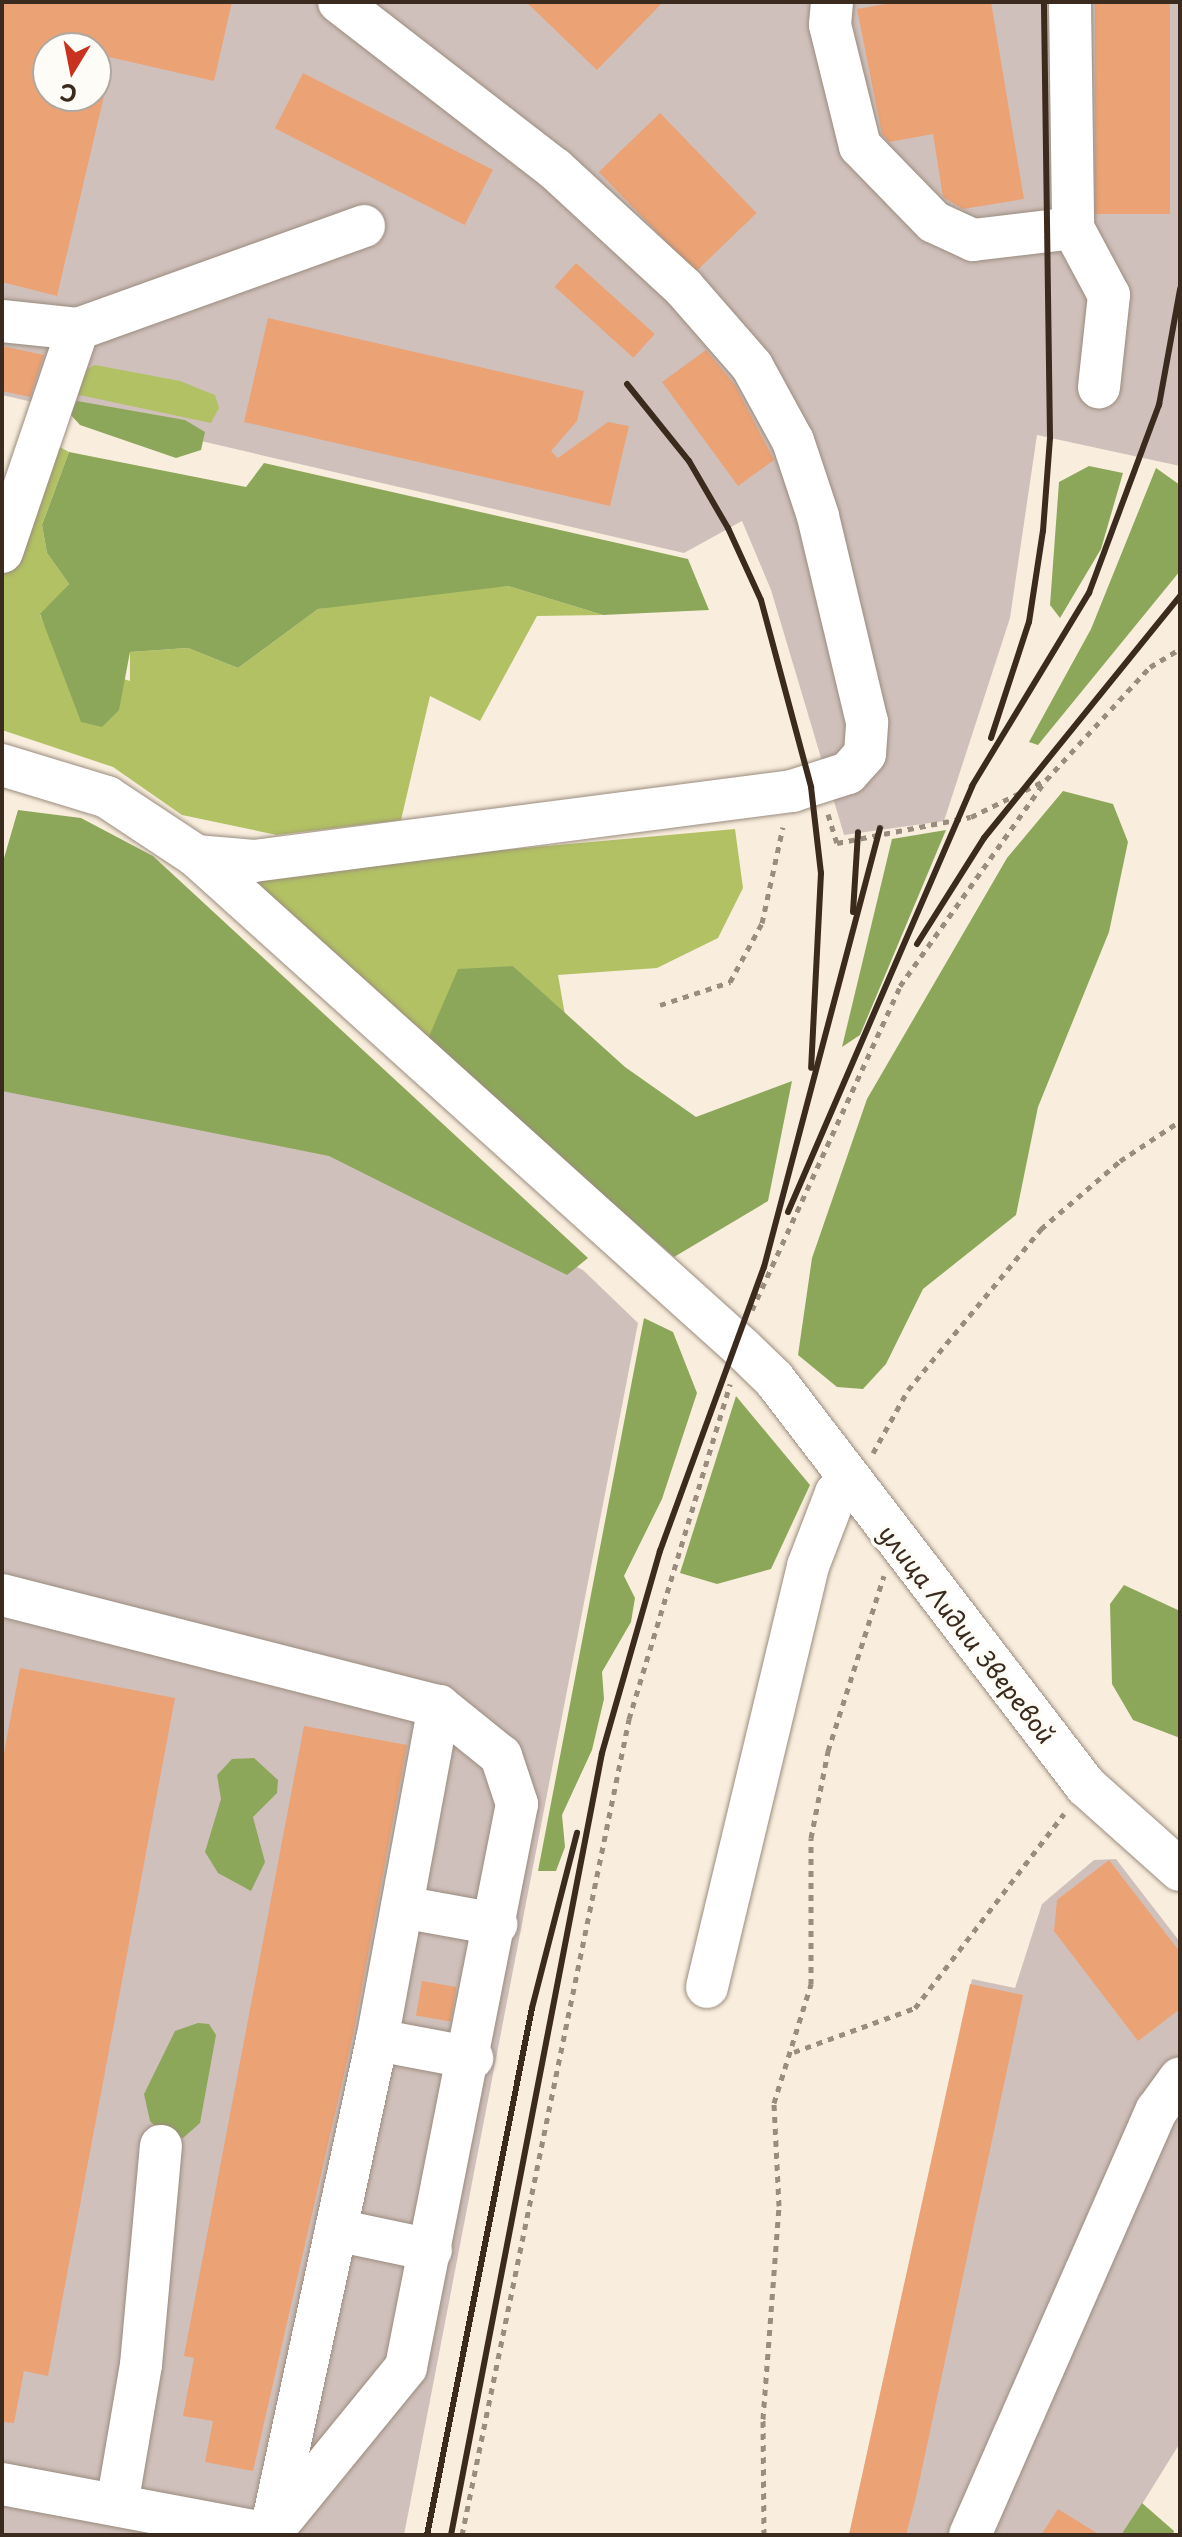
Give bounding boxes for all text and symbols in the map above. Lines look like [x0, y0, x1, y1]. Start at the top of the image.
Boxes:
north arrow [32, 32, 112, 112]
text: С [57, 76, 79, 112]
street label: улица Лидии Зверевой [873, 1519, 1061, 1749]

